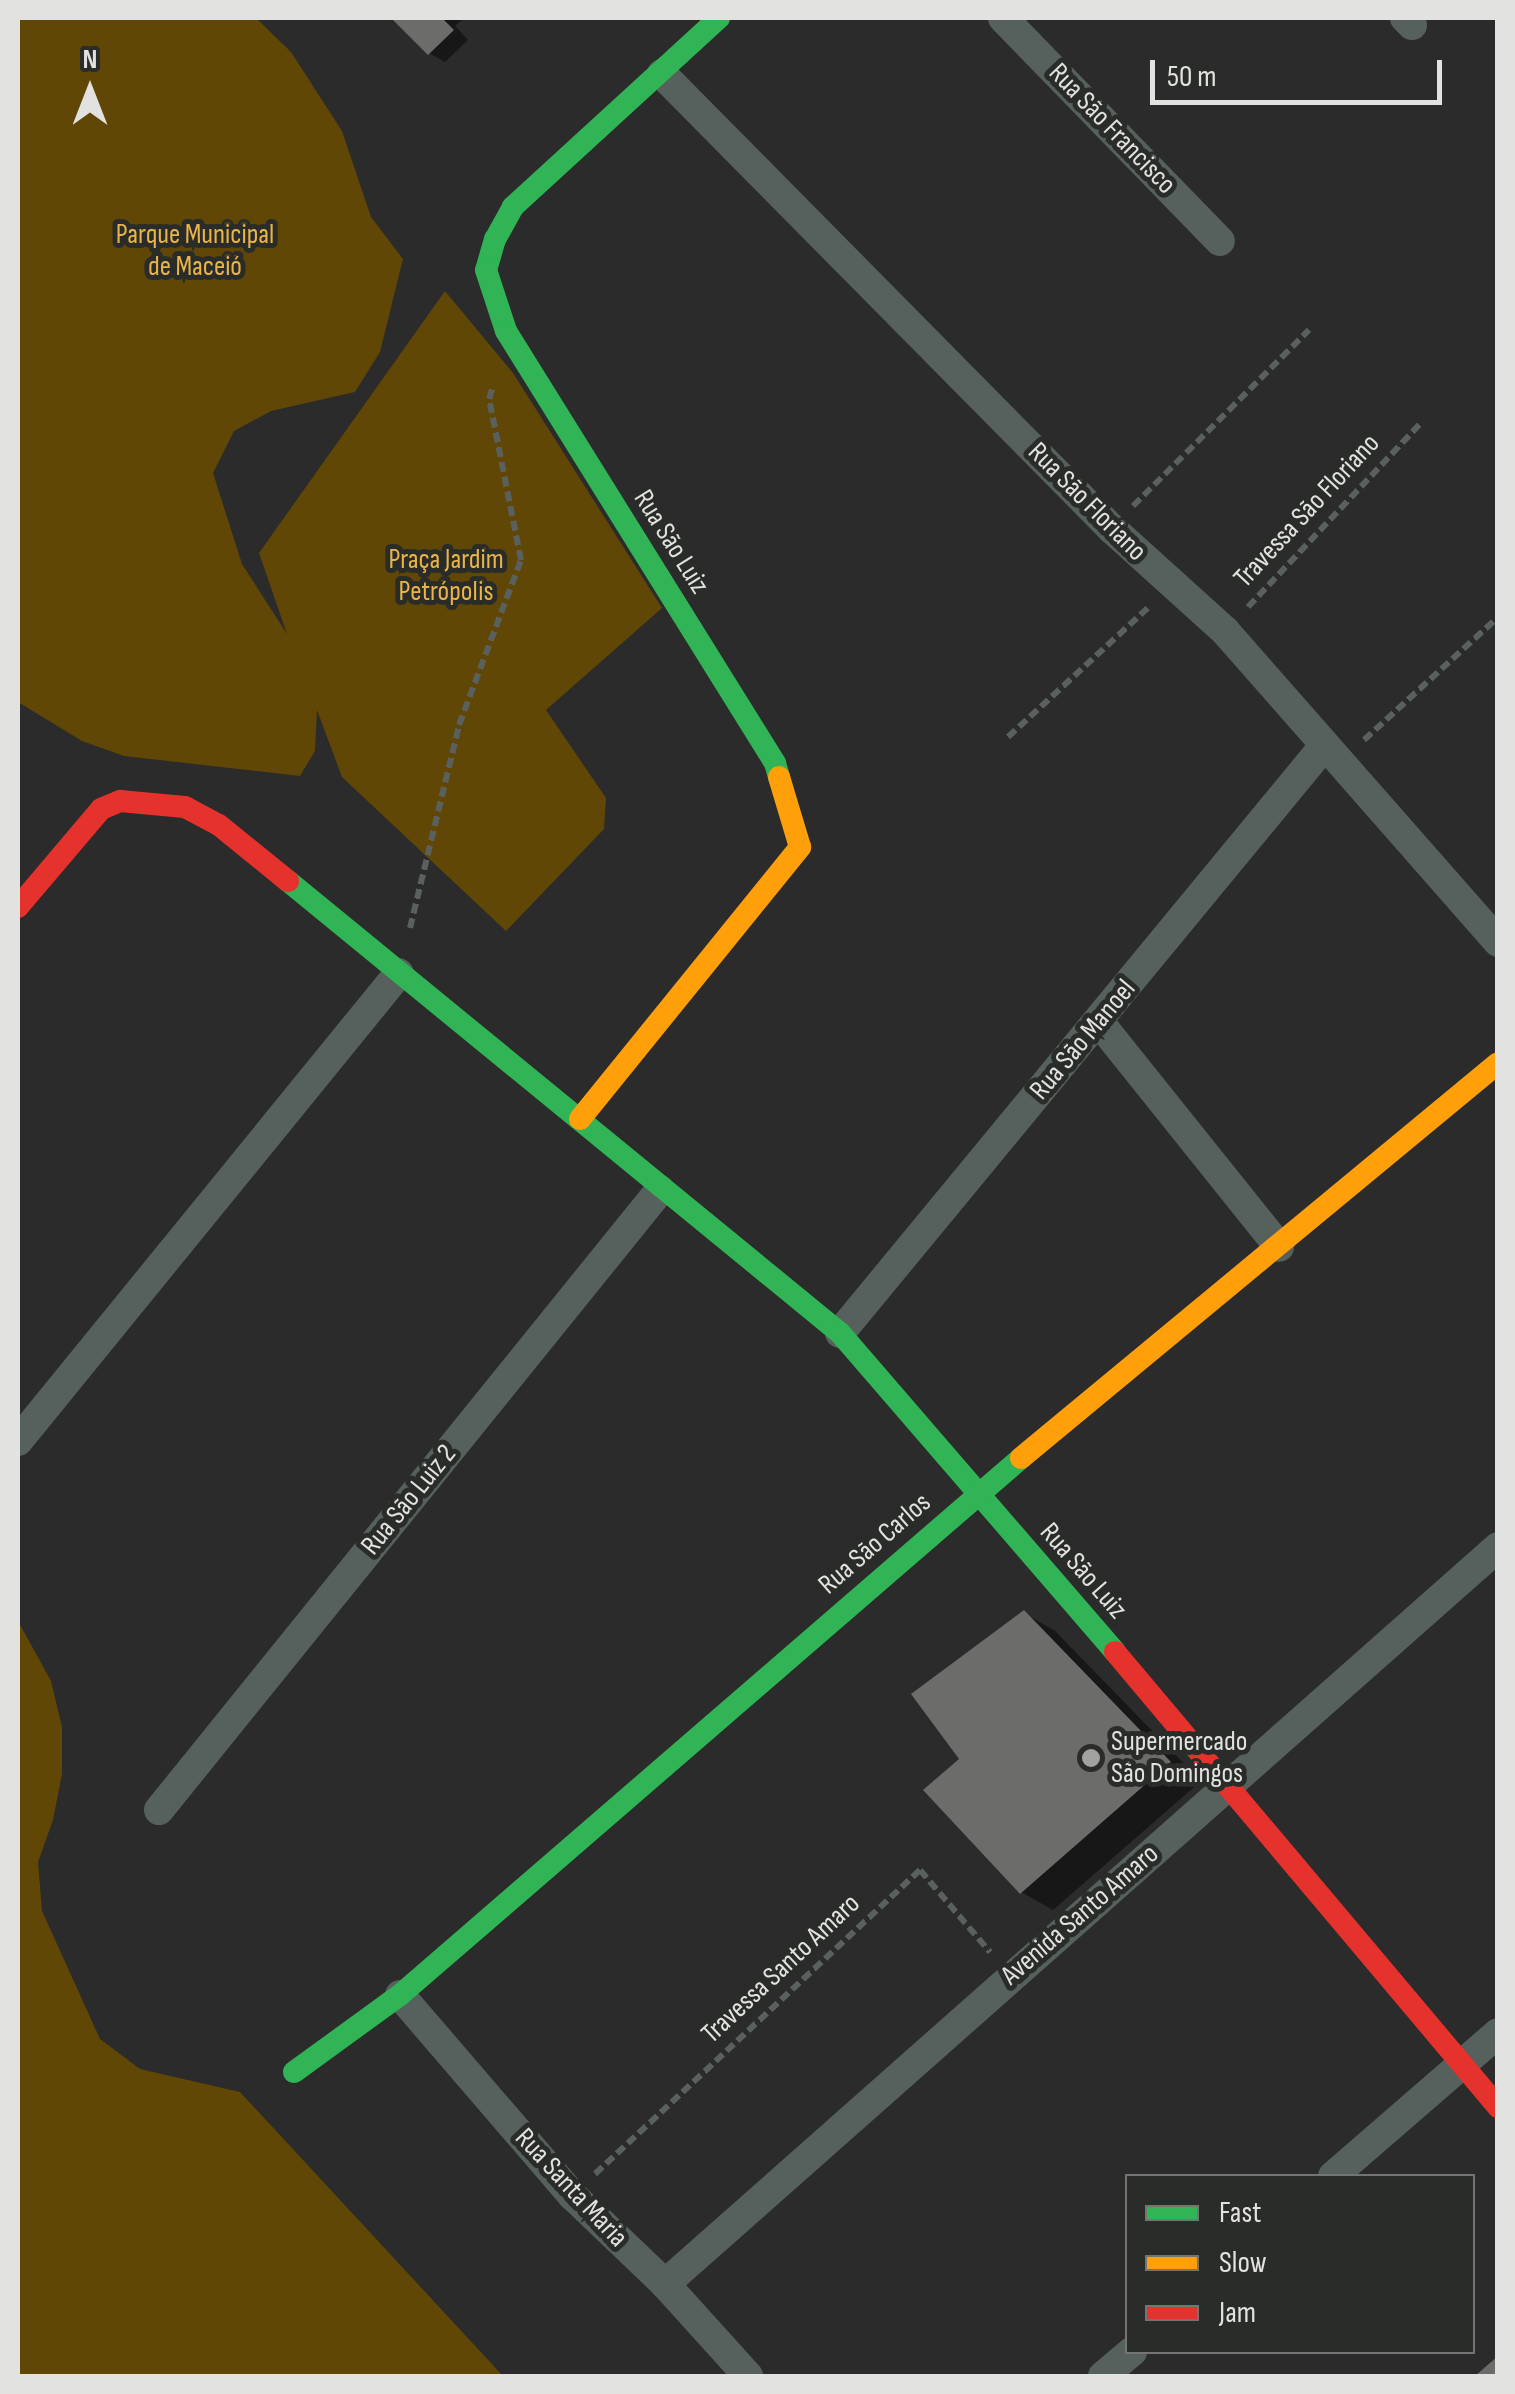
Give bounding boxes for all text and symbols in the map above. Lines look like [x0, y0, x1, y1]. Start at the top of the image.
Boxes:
north arrow [40, 40, 140, 140]
scale bar [1155, 40, 1448, 102]
text: N [83, 43, 97, 76]
street label: Rua São Francisco [1041, 57, 1183, 201]
text: 50 m [1167, 59, 1216, 95]
park label: Parque Municipal de Maceió [116, 218, 274, 284]
street label: Travessa São Floriano [1227, 427, 1387, 595]
street label: Rua São Floriano [1021, 436, 1153, 568]
street label: Rua São Luiz [626, 484, 716, 600]
park label: Praça Jardim Petrópolis [388, 543, 504, 609]
street label: Rua São Manoel [1023, 973, 1143, 1107]
street label: Rua São Luiz 2 [354, 1438, 464, 1562]
street label: Rua São Carlos [812, 1486, 938, 1602]
street label: Rua São Luiz [1032, 1516, 1134, 1626]
place label: Supermercado São Domingos [1111, 1725, 1247, 1791]
marker: Supermercado São Domingos [1080, 1747, 1102, 1769]
street label: Avenida Santo Amaro [994, 1838, 1166, 1992]
street label: Travessa Santo Amaro [695, 1887, 867, 2051]
street label: Rua Santa Maria [508, 2122, 634, 2254]
legend [1125, 2174, 1475, 2354]
text: Fast [1219, 2195, 1261, 2231]
text: Slow [1219, 2245, 1267, 2281]
text: Jam [1219, 2295, 1256, 2331]

